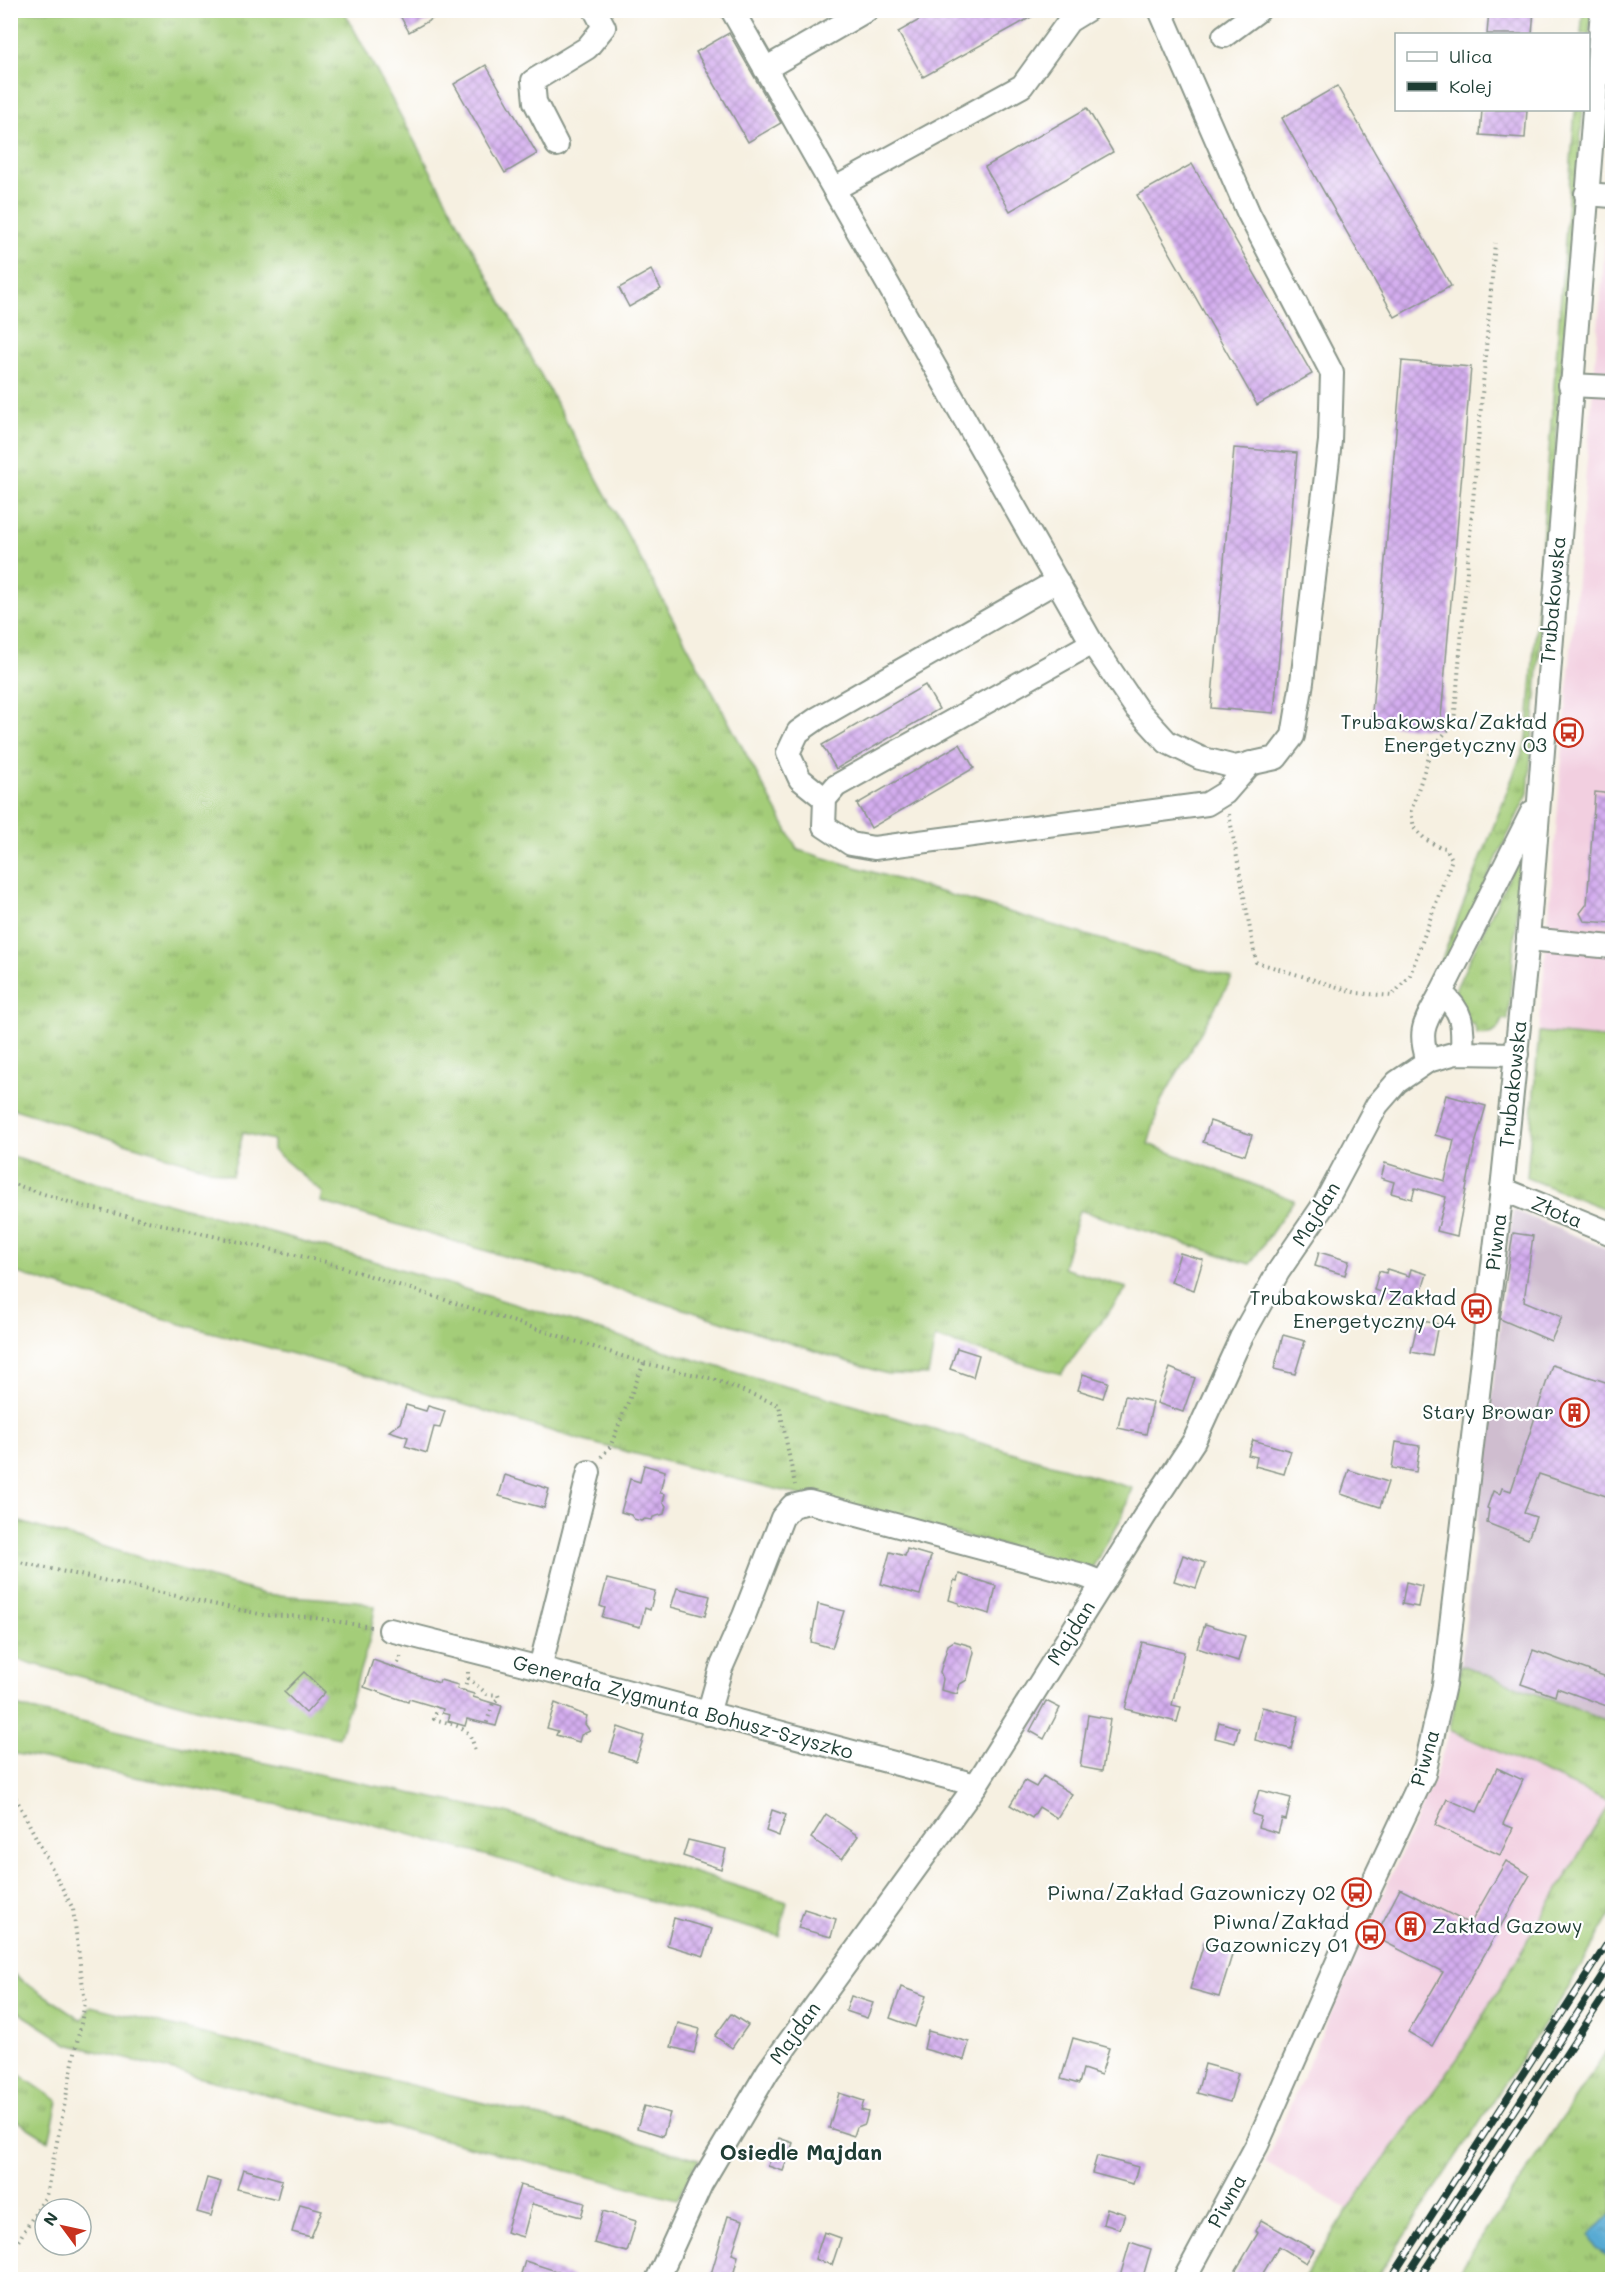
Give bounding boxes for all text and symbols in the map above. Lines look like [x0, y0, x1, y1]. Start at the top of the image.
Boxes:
legend [1395, 33, 1590, 111]
text: Ulica [1449, 44, 1493, 68]
text: Kolej [1449, 74, 1492, 98]
street label: Trubakowska [1533, 535, 1571, 665]
place label: Trubakowska/Zakład Energetyczny 03 [1340, 708, 1547, 757]
bus stop icon: Trubakowska/Zakład Energetyczny 03 [1552, 717, 1584, 749]
street label: Trubakowska [1492, 1019, 1532, 1149]
street label: Majdan [1285, 1176, 1345, 1251]
street label: Złota [1528, 1189, 1587, 1233]
street label: Piwna [1479, 1212, 1511, 1272]
place label: Trubakowska/Zakład Energetyczny 04 [1249, 1284, 1456, 1333]
bus stop icon: Trubakowska/Zakład Energetyczny 04 [1461, 1293, 1493, 1325]
building icon: Stary Browar [1559, 1396, 1591, 1428]
place label: Stary Browar [1422, 1398, 1554, 1424]
street label: Majdan [1040, 1595, 1100, 1670]
street label: Generała Zygmunta Bohusz-Szyszko [510, 1648, 856, 1764]
street label: Piwna [1404, 1727, 1444, 1789]
bus stop icon: Piwna/Zakład Gazowniczy 02 [1341, 1877, 1373, 1909]
place label: Piwna/Zakład Gazowniczy 02 [1048, 1879, 1336, 1905]
place label: Piwna/Zakład Gazowniczy 01 [1205, 1908, 1349, 1957]
building icon: Zakład Gazowy [1395, 1910, 1427, 1942]
place label: Zakład Gazowy [1432, 1912, 1583, 1938]
bus stop icon: Piwna/Zakład Gazowniczy 01 [1354, 1918, 1386, 1950]
street label: Majdan [763, 1996, 826, 2069]
district label: Osiedle Majdan [720, 2138, 882, 2165]
street label: Piwna [1201, 2169, 1251, 2232]
north arrow [33, 2197, 93, 2257]
text: N [38, 2208, 62, 2229]

